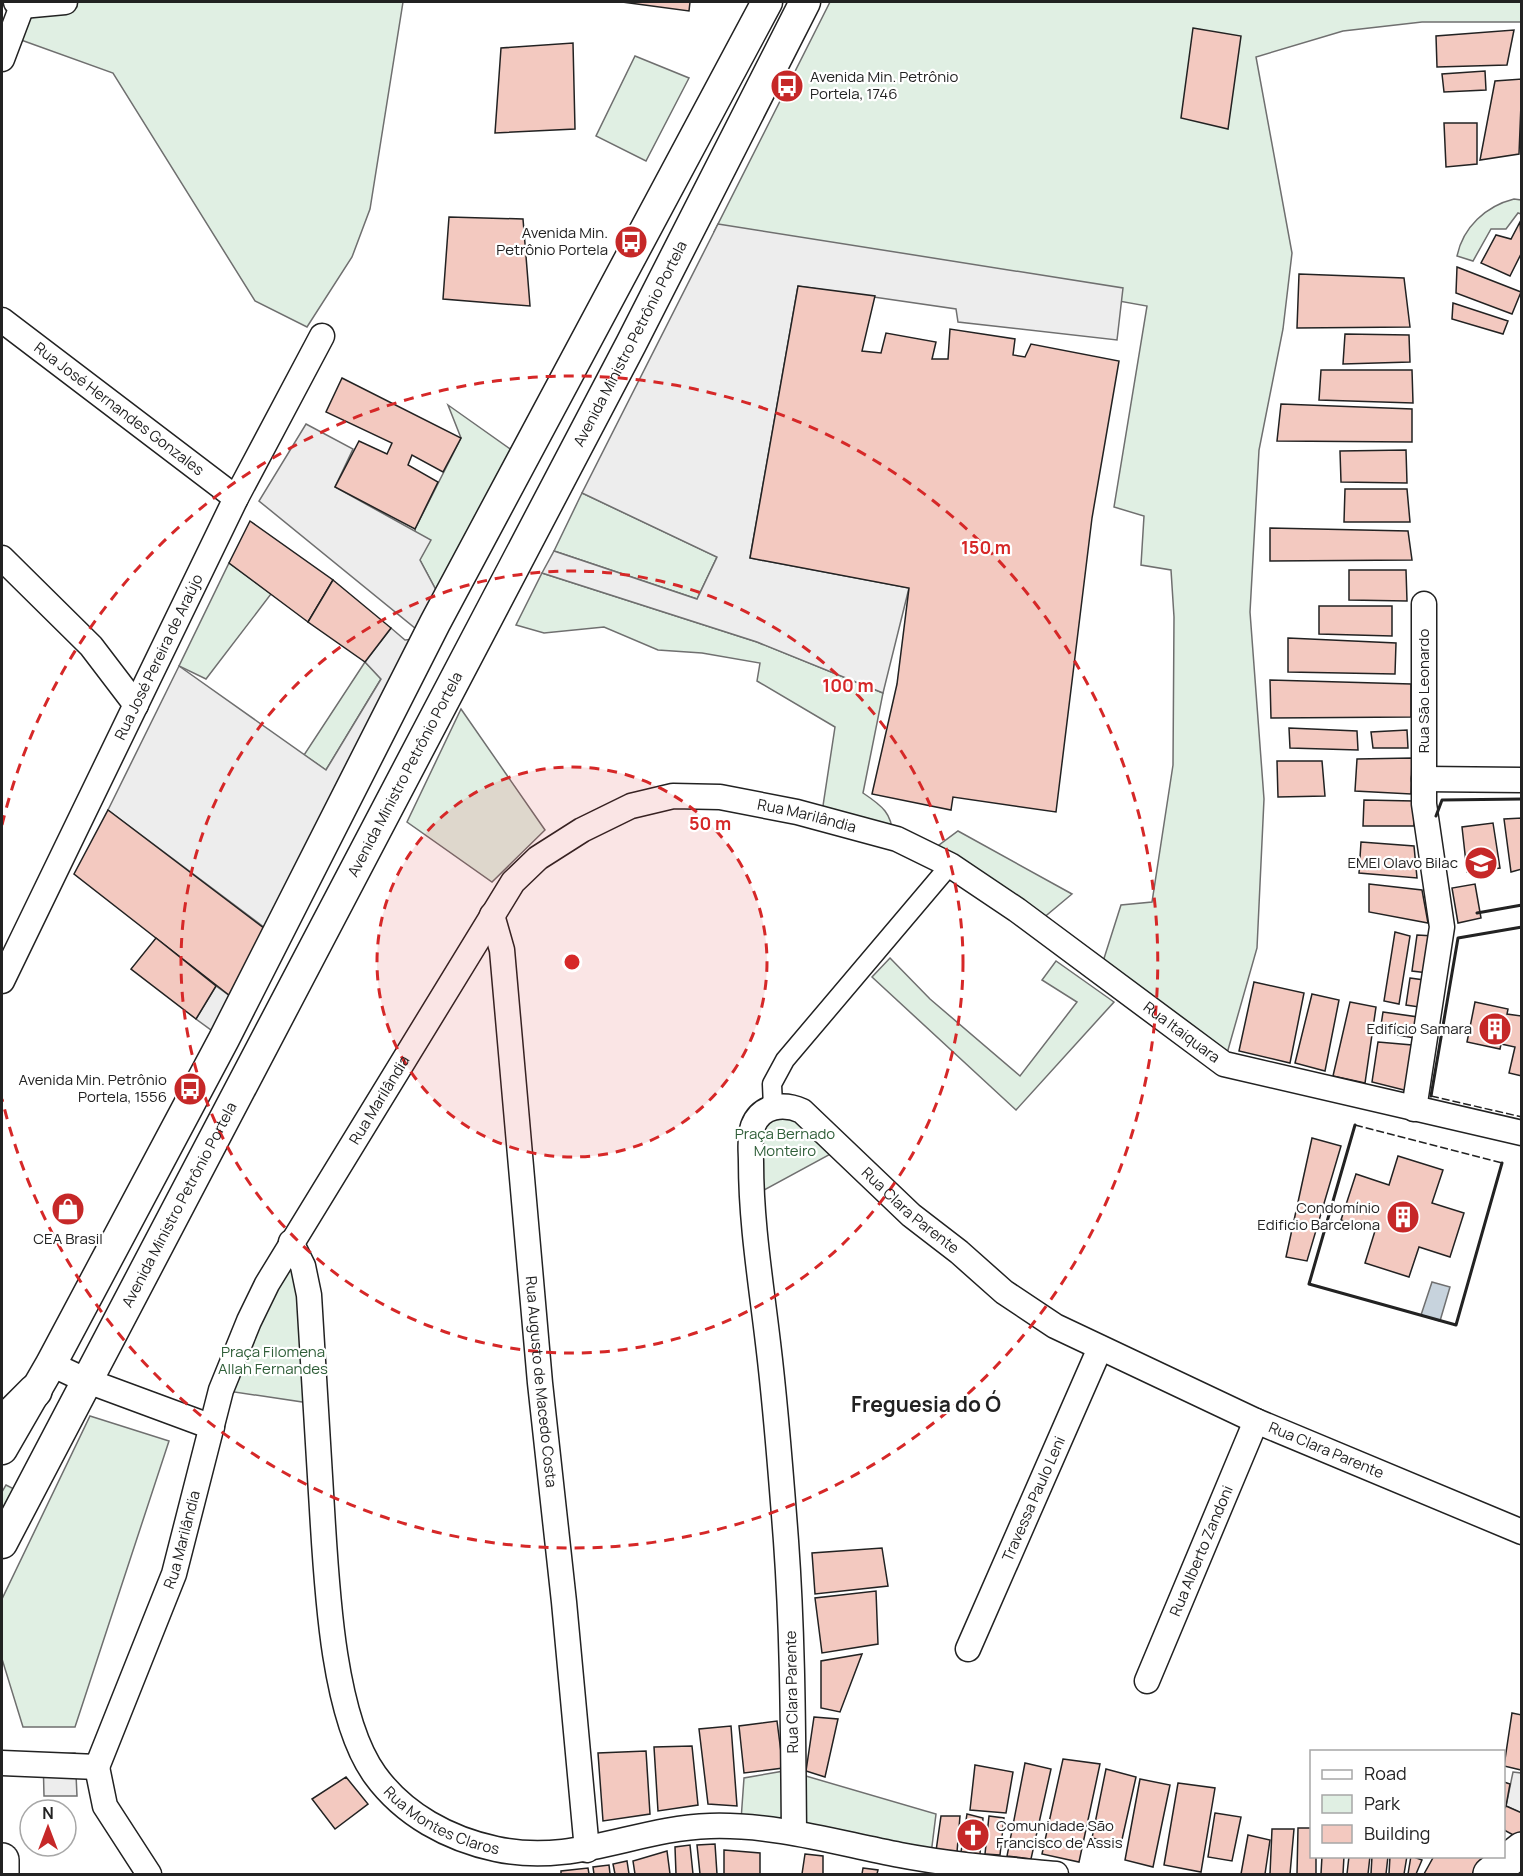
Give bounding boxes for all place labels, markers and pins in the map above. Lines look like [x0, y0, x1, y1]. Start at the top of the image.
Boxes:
place label: Avenida Min. Petrônio Portela, 1746 [810, 66, 959, 104]
bus stop icon: Avenida Min. Petrônio Portela, 1746 [769, 68, 805, 104]
place label: Avenida Min. Petrônio Portela [496, 222, 608, 260]
bus stop icon: Avenida Min. Petrônio Portela [613, 224, 649, 260]
school or university icon: EMEI Olavo Bilac [1463, 845, 1499, 881]
place label: EMEI Olavo Bilac [1347, 852, 1458, 873]
centre of rings [562, 952, 582, 972]
building icon: Edifício Samara [1477, 1011, 1513, 1047]
place label: Edifício Samara [1366, 1018, 1472, 1039]
place label: Avenida Min. Petrônio Portela, 1556 [19, 1069, 167, 1107]
bus stop icon: Avenida Min. Petrônio Portela, 1556 [172, 1071, 208, 1107]
shop icon: CEA Brasil [50, 1191, 86, 1227]
place label: Condomínio Edificio Barcelona [1257, 1197, 1380, 1235]
building icon: Condomínio Edificio Barcelona [1385, 1199, 1421, 1235]
place label: CEA Brasil [33, 1228, 103, 1249]
place label: Comunidade São Francisco de Assis [996, 1815, 1123, 1853]
church icon: Comunidade São Francisco de Assis [955, 1817, 991, 1853]

